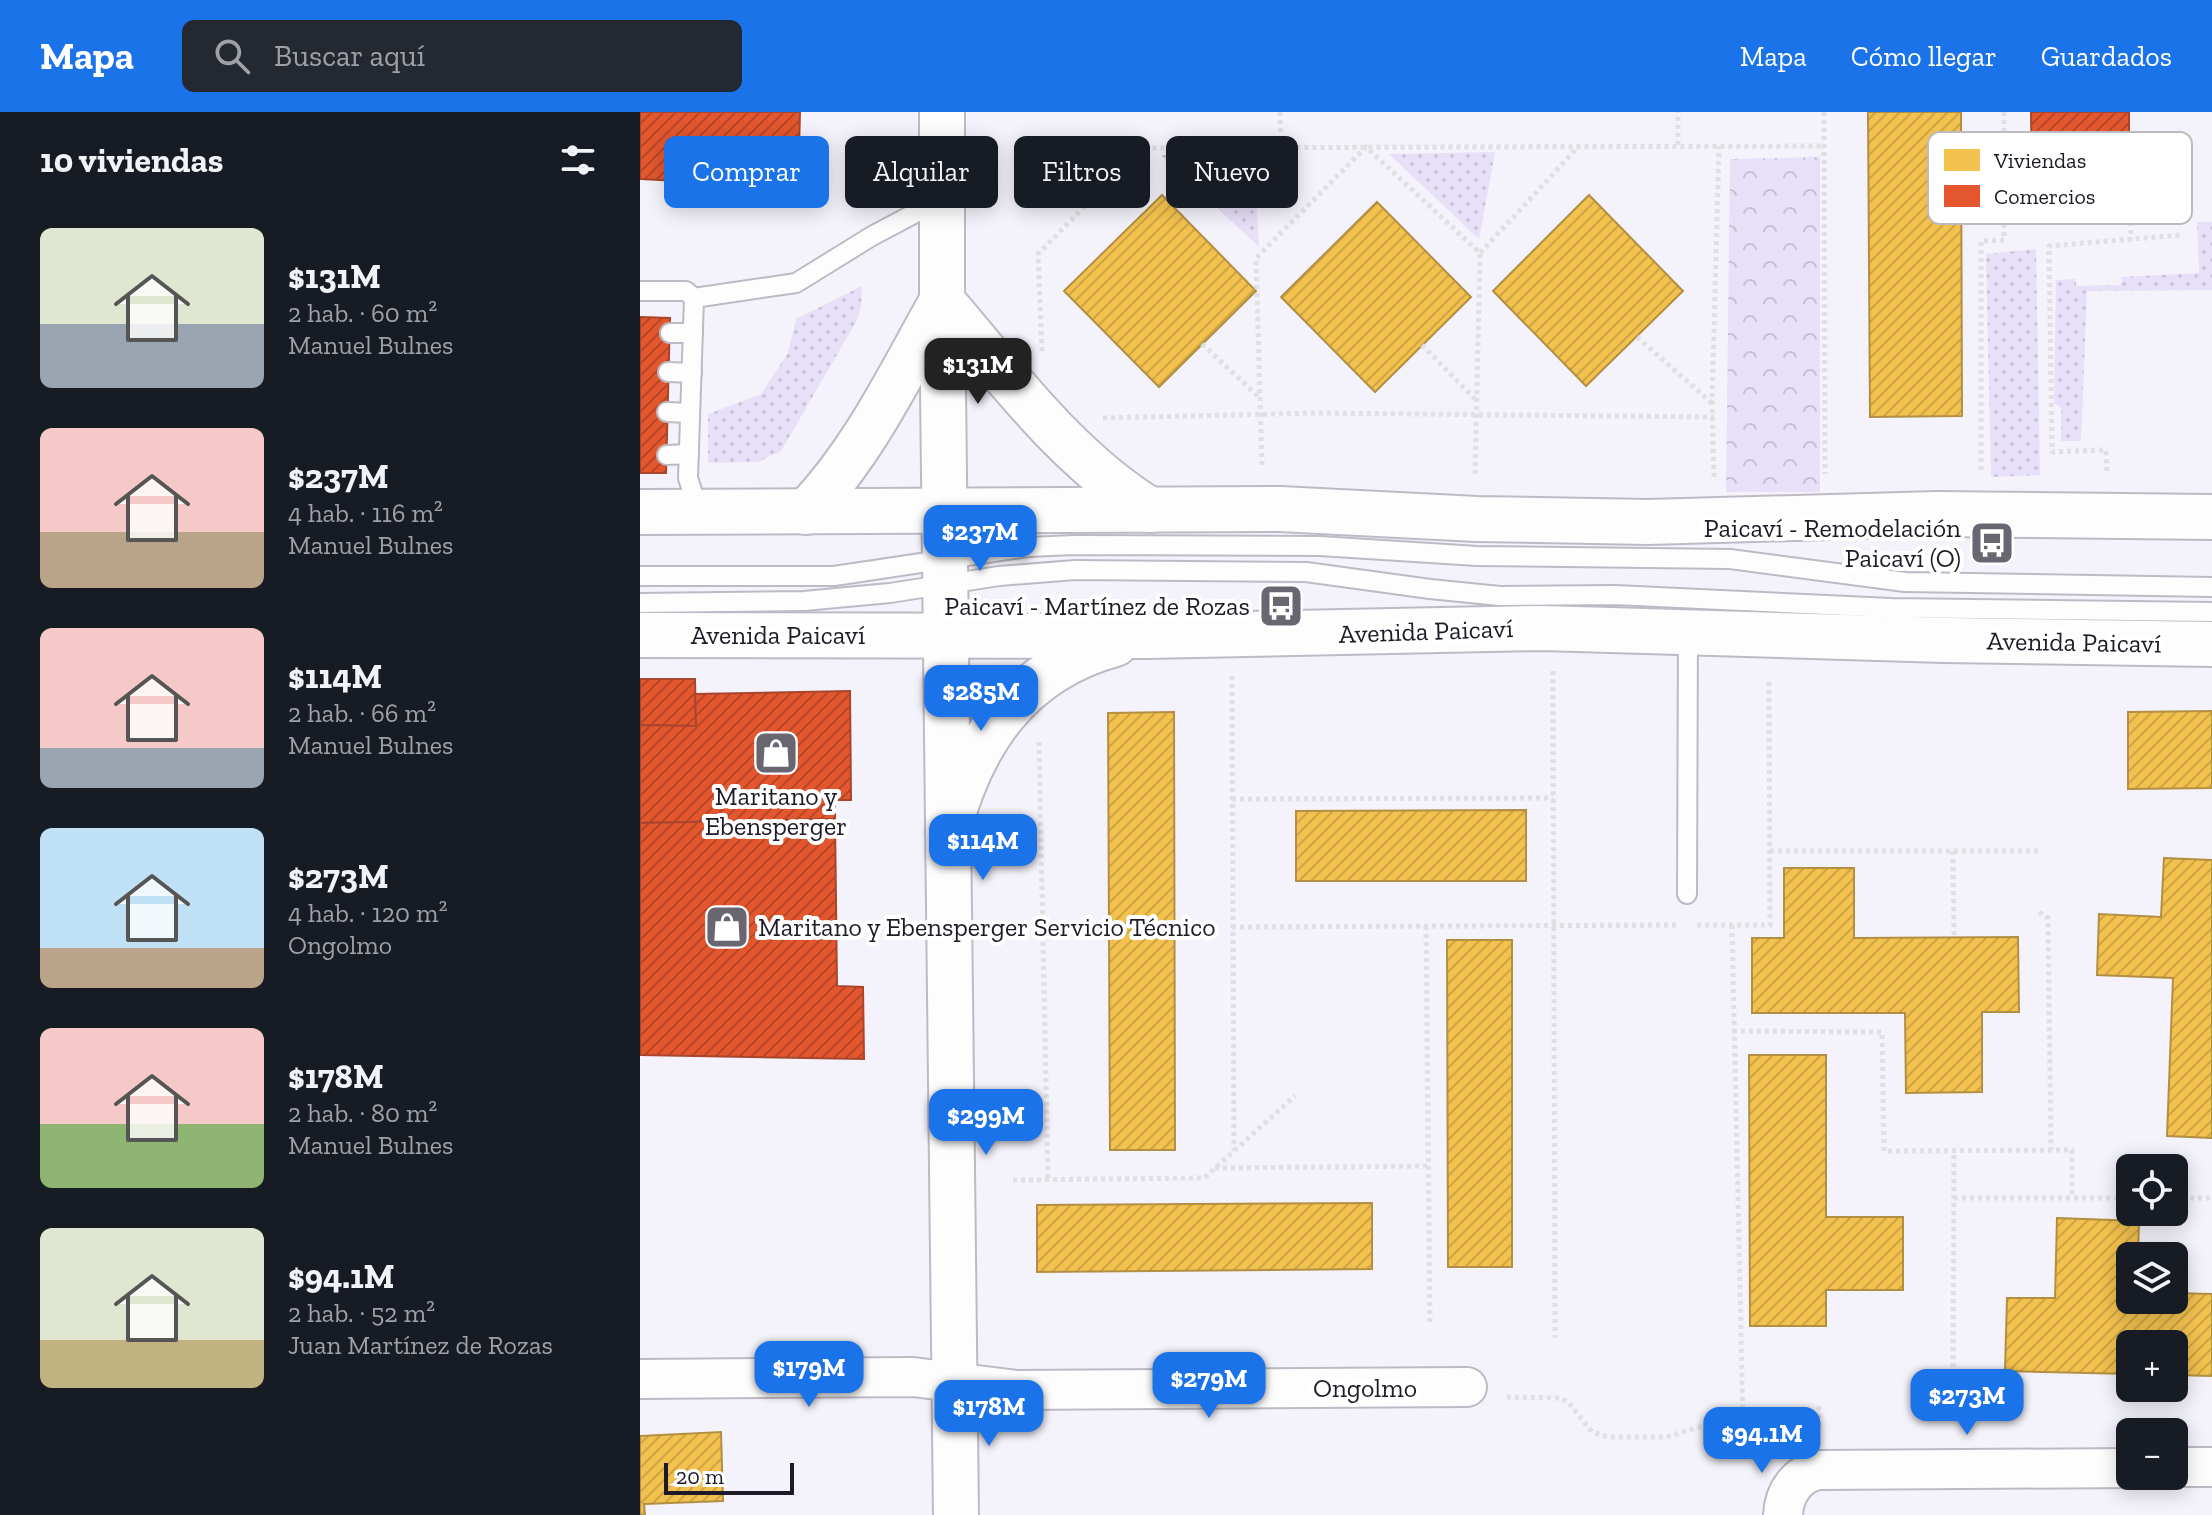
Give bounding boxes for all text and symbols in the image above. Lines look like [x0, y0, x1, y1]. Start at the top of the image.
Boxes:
search box [182, 20, 742, 92]
text: Mapa [40, 33, 134, 79]
icon: search [210, 34, 254, 78]
text: Buscar aquí [274, 38, 425, 74]
text: Mapa [1740, 40, 1807, 73]
text: Cómo llegar [1851, 40, 1997, 73]
text: Guardados [2041, 40, 2172, 73]
legend [1928, 132, 2192, 224]
chip: Comprar [664, 136, 829, 208]
chip: Alquilar [845, 136, 998, 208]
chip: Filtros [1014, 136, 1150, 208]
chip: Nuevo [1166, 136, 1298, 208]
icon: filters [556, 138, 600, 182]
text: 10 viviendas [40, 140, 223, 181]
text: Viviendas [1993, 147, 2086, 174]
text: Comercios [1994, 183, 2095, 210]
text: $131M [288, 256, 381, 297]
icon: home [104, 260, 200, 356]
text: 2 hab. · 60 m² [288, 297, 437, 329]
text: Manuel Bulnes [288, 329, 453, 361]
pin: $131M [922, 338, 1034, 406]
text: $131M [942, 348, 1014, 380]
text: $237M [288, 456, 389, 497]
icon: home [104, 460, 200, 556]
text: 4 hab. · 116 m² [288, 497, 443, 529]
pin: $237M [924, 505, 1036, 573]
place label: Paicaví - Remodelación Paicaví (O) [1704, 512, 1961, 574]
text: $237M [942, 515, 1018, 547]
bus stop icon: Paicaví - Remodelación Paicaví (O) [1968, 519, 2016, 567]
text: Manuel Bulnes [288, 529, 453, 561]
bus stop icon: Paicaví - Martínez de Rozas [1257, 582, 1305, 630]
place label: Paicaví - Martínez de Rozas [944, 590, 1250, 622]
street label: Avenida Paicaví [1338, 612, 1514, 650]
street label: Avenida Paicaví [691, 619, 865, 651]
street label: Avenida Paicaví [1986, 624, 2162, 660]
text: $114M [288, 656, 382, 697]
icon: home [104, 660, 200, 756]
pin: $285M [925, 665, 1037, 733]
text: $285M [942, 675, 1020, 707]
text: 2 hab. · 66 m² [288, 697, 436, 729]
text: Manuel Bulnes [288, 729, 453, 761]
shop icon: Maritano y Ebensperger [752, 729, 800, 777]
place label: Maritano y Ebensperger [705, 780, 847, 842]
pin: $114M [927, 814, 1039, 882]
text: $114M [947, 824, 1019, 856]
text: $273M [288, 856, 389, 897]
icon: home [104, 860, 200, 956]
text: 4 hab. · 120 m² [288, 897, 447, 929]
shop icon: Maritano y Ebensperger Servicio Técnico [703, 903, 751, 951]
place label: Maritano y Ebensperger Servicio Técnico [758, 911, 1216, 943]
text: Ongolmo [288, 929, 392, 961]
text: $178M [288, 1056, 384, 1097]
icon: home [104, 1060, 200, 1156]
pin: $299M [930, 1089, 1042, 1157]
text: 2 hab. · 80 m² [288, 1097, 437, 1129]
text: $299M [947, 1099, 1025, 1131]
text: Manuel Bulnes [288, 1129, 453, 1161]
map controls [2116, 1154, 2188, 1490]
button: locate [2116, 1154, 2188, 1226]
button: layers [2116, 1242, 2188, 1314]
text: $94.1M [288, 1256, 394, 1297]
icon: home [104, 1260, 200, 1356]
text: 2 hab. · 52 m² [288, 1297, 435, 1329]
text: Juan Martínez de Rozas [288, 1329, 553, 1361]
button: + [2116, 1330, 2188, 1402]
pin: $179M [753, 1341, 865, 1409]
text: $179M [773, 1351, 845, 1383]
pin: $279M [1153, 1352, 1265, 1420]
text: $279M [1171, 1362, 1247, 1394]
pin: $273M [1911, 1369, 2023, 1437]
street label: Ongolmo [1313, 1372, 1417, 1404]
text: $273M [1929, 1379, 2005, 1411]
pin: $178M [933, 1380, 1045, 1448]
text: $178M [952, 1390, 1026, 1422]
pin: $94.1M [1697, 1407, 1827, 1475]
text: $94.1M [1721, 1417, 1803, 1449]
button: − [2116, 1418, 2188, 1490]
scale bar [664, 1459, 794, 1495]
text: 20 m [676, 1463, 724, 1490]

